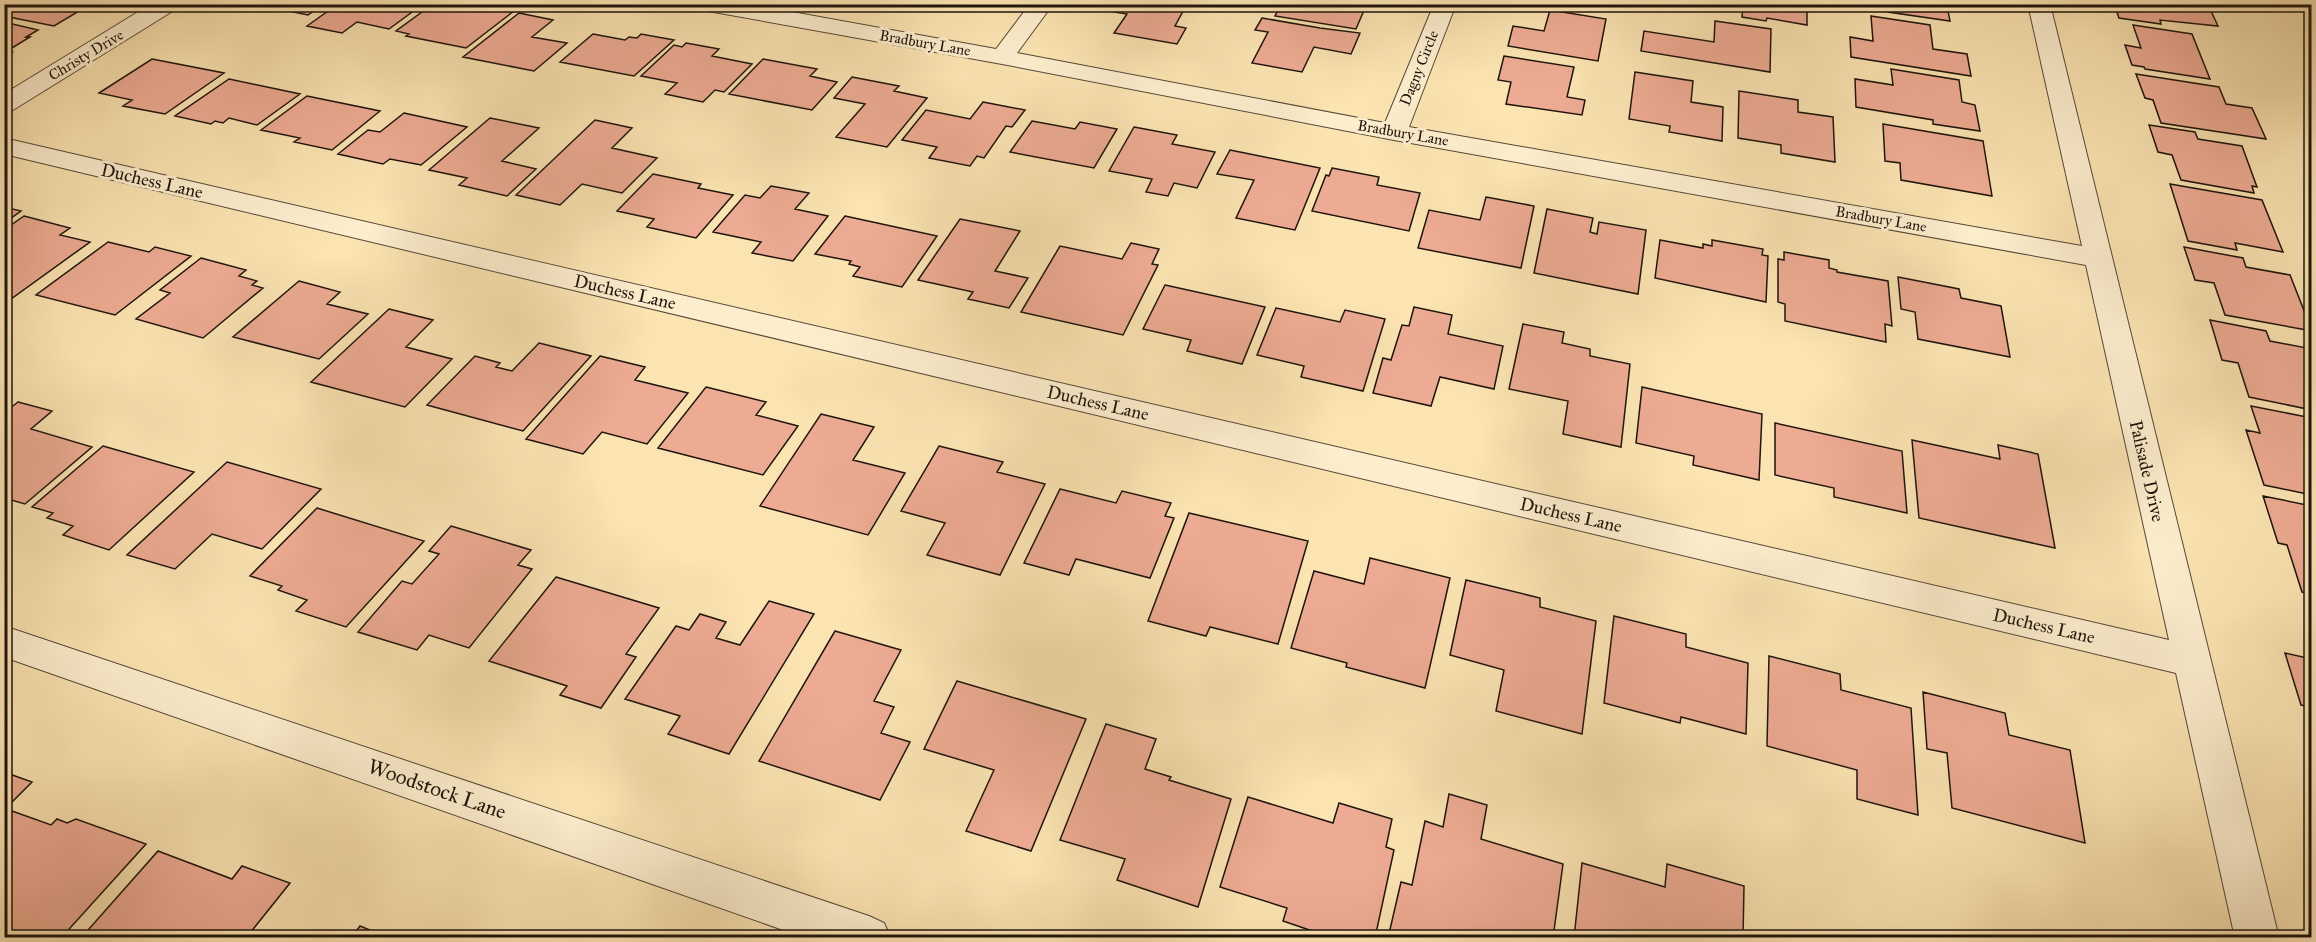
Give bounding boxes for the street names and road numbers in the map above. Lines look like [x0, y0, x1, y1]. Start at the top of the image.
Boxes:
street label: Christy Drive [45, 26, 127, 84]
street label: Bradbury Lane [878, 26, 972, 60]
street label: Dagny Circle [1396, 28, 1442, 108]
street label: Bradbury Lane [1356, 116, 1450, 150]
street label: Duchess Lane [99, 159, 205, 203]
street label: Bradbury Lane [1834, 202, 1928, 236]
street label: Duchess Lane [572, 270, 678, 314]
street label: Duchess Lane [1045, 381, 1151, 425]
street label: Palisade Drive [2125, 418, 2169, 524]
street label: Duchess Lane [1518, 493, 1624, 537]
street label: Duchess Lane [1991, 604, 2097, 648]
street label: Woodstock Lane [364, 753, 510, 825]

